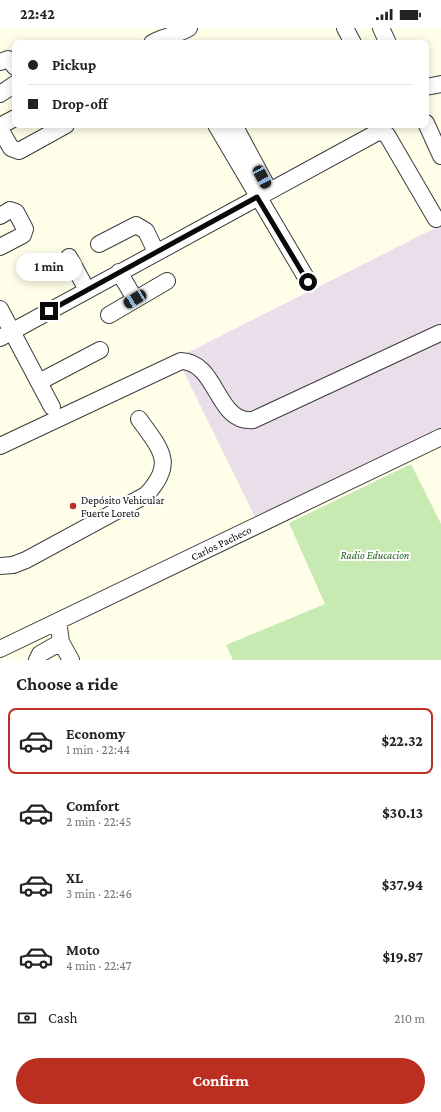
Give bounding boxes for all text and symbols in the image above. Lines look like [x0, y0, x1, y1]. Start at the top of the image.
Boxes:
text: 22:42 [20, 6, 55, 22]
text: Pickup [52, 57, 96, 73]
text: Drop-off [52, 96, 108, 112]
car [251, 164, 273, 190]
callout: 1 min [16, 253, 82, 281]
text: 1 min [34, 259, 64, 274]
route start [299, 273, 317, 291]
car [122, 288, 148, 310]
route end [40, 302, 58, 320]
place label: Depósito Vehicular Fuerte Loreto [81, 494, 164, 519]
marker: Depósito Vehicular Fuerte Loreto [68, 501, 78, 511]
street label: Carlos Pacheco [189, 523, 254, 563]
park label: Radio Educacion [341, 549, 410, 561]
text: Choose a ride [16, 674, 118, 694]
icon: car [18, 723, 54, 759]
text: Economy [66, 726, 125, 742]
text: $22.32 [381, 733, 423, 749]
text: 1 min · 22:44 [66, 742, 130, 757]
icon: car [18, 795, 54, 831]
text: Comfort [66, 798, 120, 814]
text: $30.13 [382, 805, 423, 821]
text: 2 min · 22:45 [66, 814, 131, 829]
icon: car [18, 867, 54, 903]
text: XL [66, 870, 83, 886]
text: $37.94 [382, 877, 423, 893]
text: 3 min · 22:46 [66, 886, 132, 901]
icon: car [18, 939, 54, 975]
text: Moto [66, 942, 100, 958]
text: $19.87 [382, 949, 423, 965]
text: 4 min · 22:47 [66, 958, 132, 973]
icon: cash [16, 1007, 38, 1029]
text: Cash [48, 1010, 78, 1026]
text: 210 m [394, 1011, 425, 1026]
button: Confirm [16, 1058, 425, 1104]

